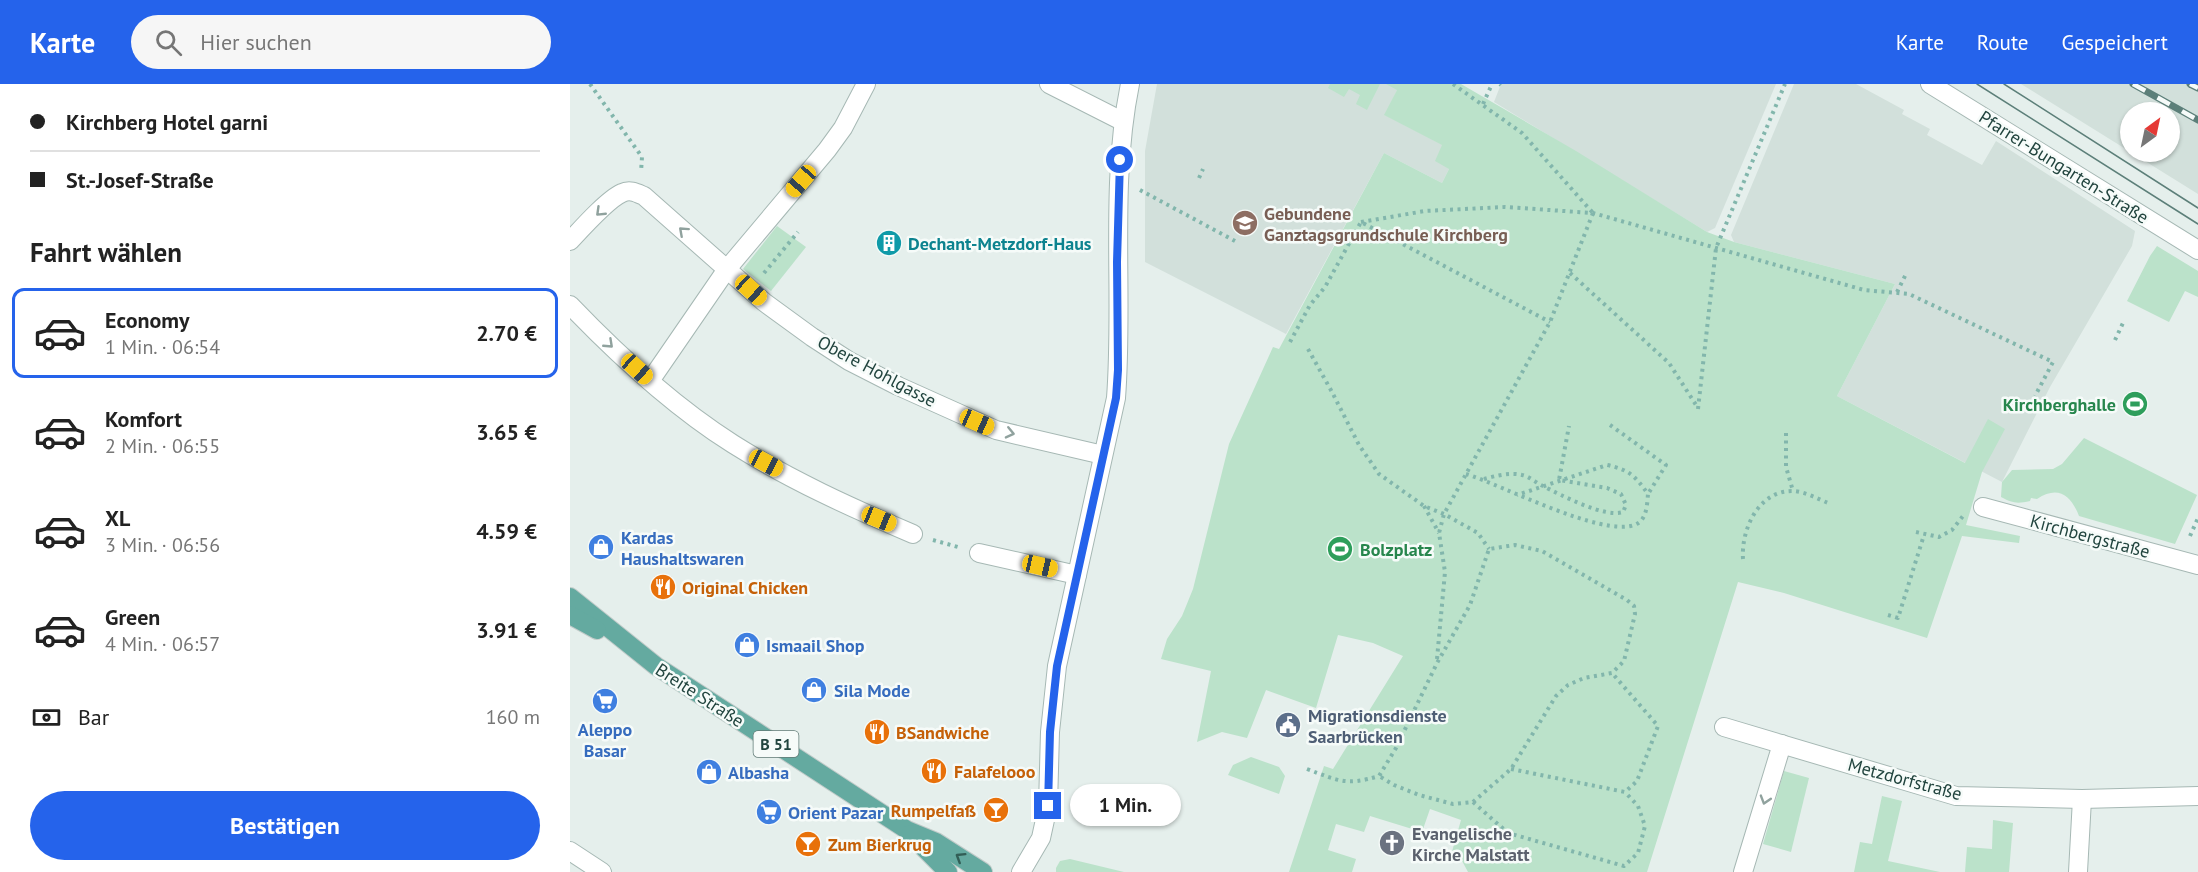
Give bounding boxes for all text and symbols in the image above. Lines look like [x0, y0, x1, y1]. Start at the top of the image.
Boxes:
search box [131, 15, 551, 69]
text: Karte [30, 24, 95, 61]
icon: search [152, 26, 185, 59]
text: Hier suchen [200, 28, 312, 56]
text: Karte [1896, 29, 1944, 56]
text: Route [1977, 29, 2028, 56]
text: Gespeichert [2061, 29, 2168, 56]
north arrow [2120, 102, 2180, 162]
map controls [2120, 102, 2180, 162]
street label: Pfarrer-Bungarten-Straße [1975, 105, 2153, 229]
text: Kirchberg Hotel garni [66, 108, 268, 136]
route start [1106, 146, 1133, 173]
car [782, 162, 820, 200]
text: St.-Josef-Straße [66, 166, 214, 194]
place label: Gebundene Ganztagsgrundschule Kirchberg [1264, 202, 1508, 246]
one-way arrow [596, 204, 607, 215]
school or university icon: Gebundene Ganztagsgrundschule Kirchberg [1230, 208, 1260, 238]
one-way arrow [679, 227, 690, 238]
building icon: Dechant-Metzdorf-Haus [874, 228, 904, 258]
place label: Dechant-Metzdorf-Haus [908, 232, 1092, 255]
text: Fahrt wählen [30, 235, 182, 269]
car [732, 271, 770, 309]
icon: car [33, 306, 87, 360]
text: Economy [105, 306, 189, 334]
text: 2.70 € [476, 319, 537, 347]
street label: Obere Hohlgasse [814, 330, 940, 412]
text: 1 Min. · 06:54 [105, 334, 220, 360]
one-way arrow [602, 336, 613, 347]
car [618, 350, 656, 388]
sports icon: Kirchberghalle [2120, 389, 2150, 419]
place label: Kirchberghalle [2003, 393, 2116, 416]
icon: car [33, 405, 87, 459]
text: Komfort [105, 405, 182, 433]
car [957, 406, 997, 438]
text: 3.65 € [476, 418, 537, 446]
one-way arrow [1005, 426, 1015, 439]
text: 2 Min. · 06:55 [105, 433, 220, 459]
car [746, 447, 786, 479]
icon: car [33, 504, 87, 558]
text: XL [105, 504, 130, 532]
car [859, 504, 899, 534]
street label: Kirchbergstraße [2028, 509, 2152, 563]
text: 4.59 € [476, 517, 537, 545]
place label: Kardas Haushaltswaren [621, 526, 744, 570]
text: 3 Min. · 06:56 [105, 532, 220, 558]
shop icon: Kardas Haushaltswaren [586, 532, 616, 562]
sports icon: Bolzplatz [1325, 534, 1355, 564]
place label: Bolzplatz [1360, 538, 1432, 561]
car [1020, 553, 1060, 579]
restaurant icon: Original Chicken [648, 572, 678, 602]
place label: Original Chicken [682, 576, 808, 599]
icon: car [33, 603, 87, 657]
text: Green [105, 603, 160, 631]
text: 3.91 € [476, 616, 537, 644]
shop icon: Ismaail Shop [732, 630, 762, 660]
text: 4 Min. · 06:57 [105, 631, 220, 657]
place label: Ismaail Shop [766, 634, 865, 657]
street label: Breite Straße [651, 658, 749, 732]
shop icon: Sila Mode [799, 675, 829, 705]
place label: Sila Mode [834, 679, 910, 702]
supermarket icon: Aleppo Basar [590, 686, 620, 716]
icon: cash [30, 701, 63, 734]
text: Bar [78, 703, 109, 731]
text: 160 m [486, 704, 540, 730]
place label: Migrationsdienste Saarbrücken [1308, 704, 1447, 748]
public building icon: Migrationsdienste Saarbrücken [1273, 710, 1303, 740]
restaurant icon: BSandwiche [862, 717, 892, 747]
place label: Aleppo Basar [578, 718, 633, 762]
place label: BSandwiche [896, 721, 989, 744]
road number: B 51 [754, 731, 798, 757]
street label: Metzdorfstraße [1845, 753, 1965, 805]
restaurant icon: Falafelooo [919, 756, 949, 786]
shop icon: Albasha [694, 757, 724, 787]
place label: Falafelooo [954, 760, 1036, 783]
place label: Albasha [728, 761, 789, 784]
callout: 1 Min. [1069, 785, 1180, 827]
button: Bestätigen [30, 791, 540, 860]
route end [1034, 792, 1061, 819]
text: 1 Min. [1099, 792, 1152, 818]
one-way arrow [1760, 794, 1772, 805]
bar icon: Rumpelfaß [981, 795, 1011, 825]
supermarket icon: Orient Pazar [754, 797, 784, 827]
place label: Rumpelfaß [891, 799, 976, 822]
place label: Orient Pazar [788, 801, 884, 824]
place label: Evangelische Kirche Malstatt [1412, 822, 1530, 866]
church icon: Evangelische Kirche Malstatt [1377, 828, 1407, 858]
bar icon: Zum Bierkrug [793, 829, 823, 859]
place label: Zum Bierkrug [828, 833, 932, 856]
one-way arrow [955, 853, 966, 864]

